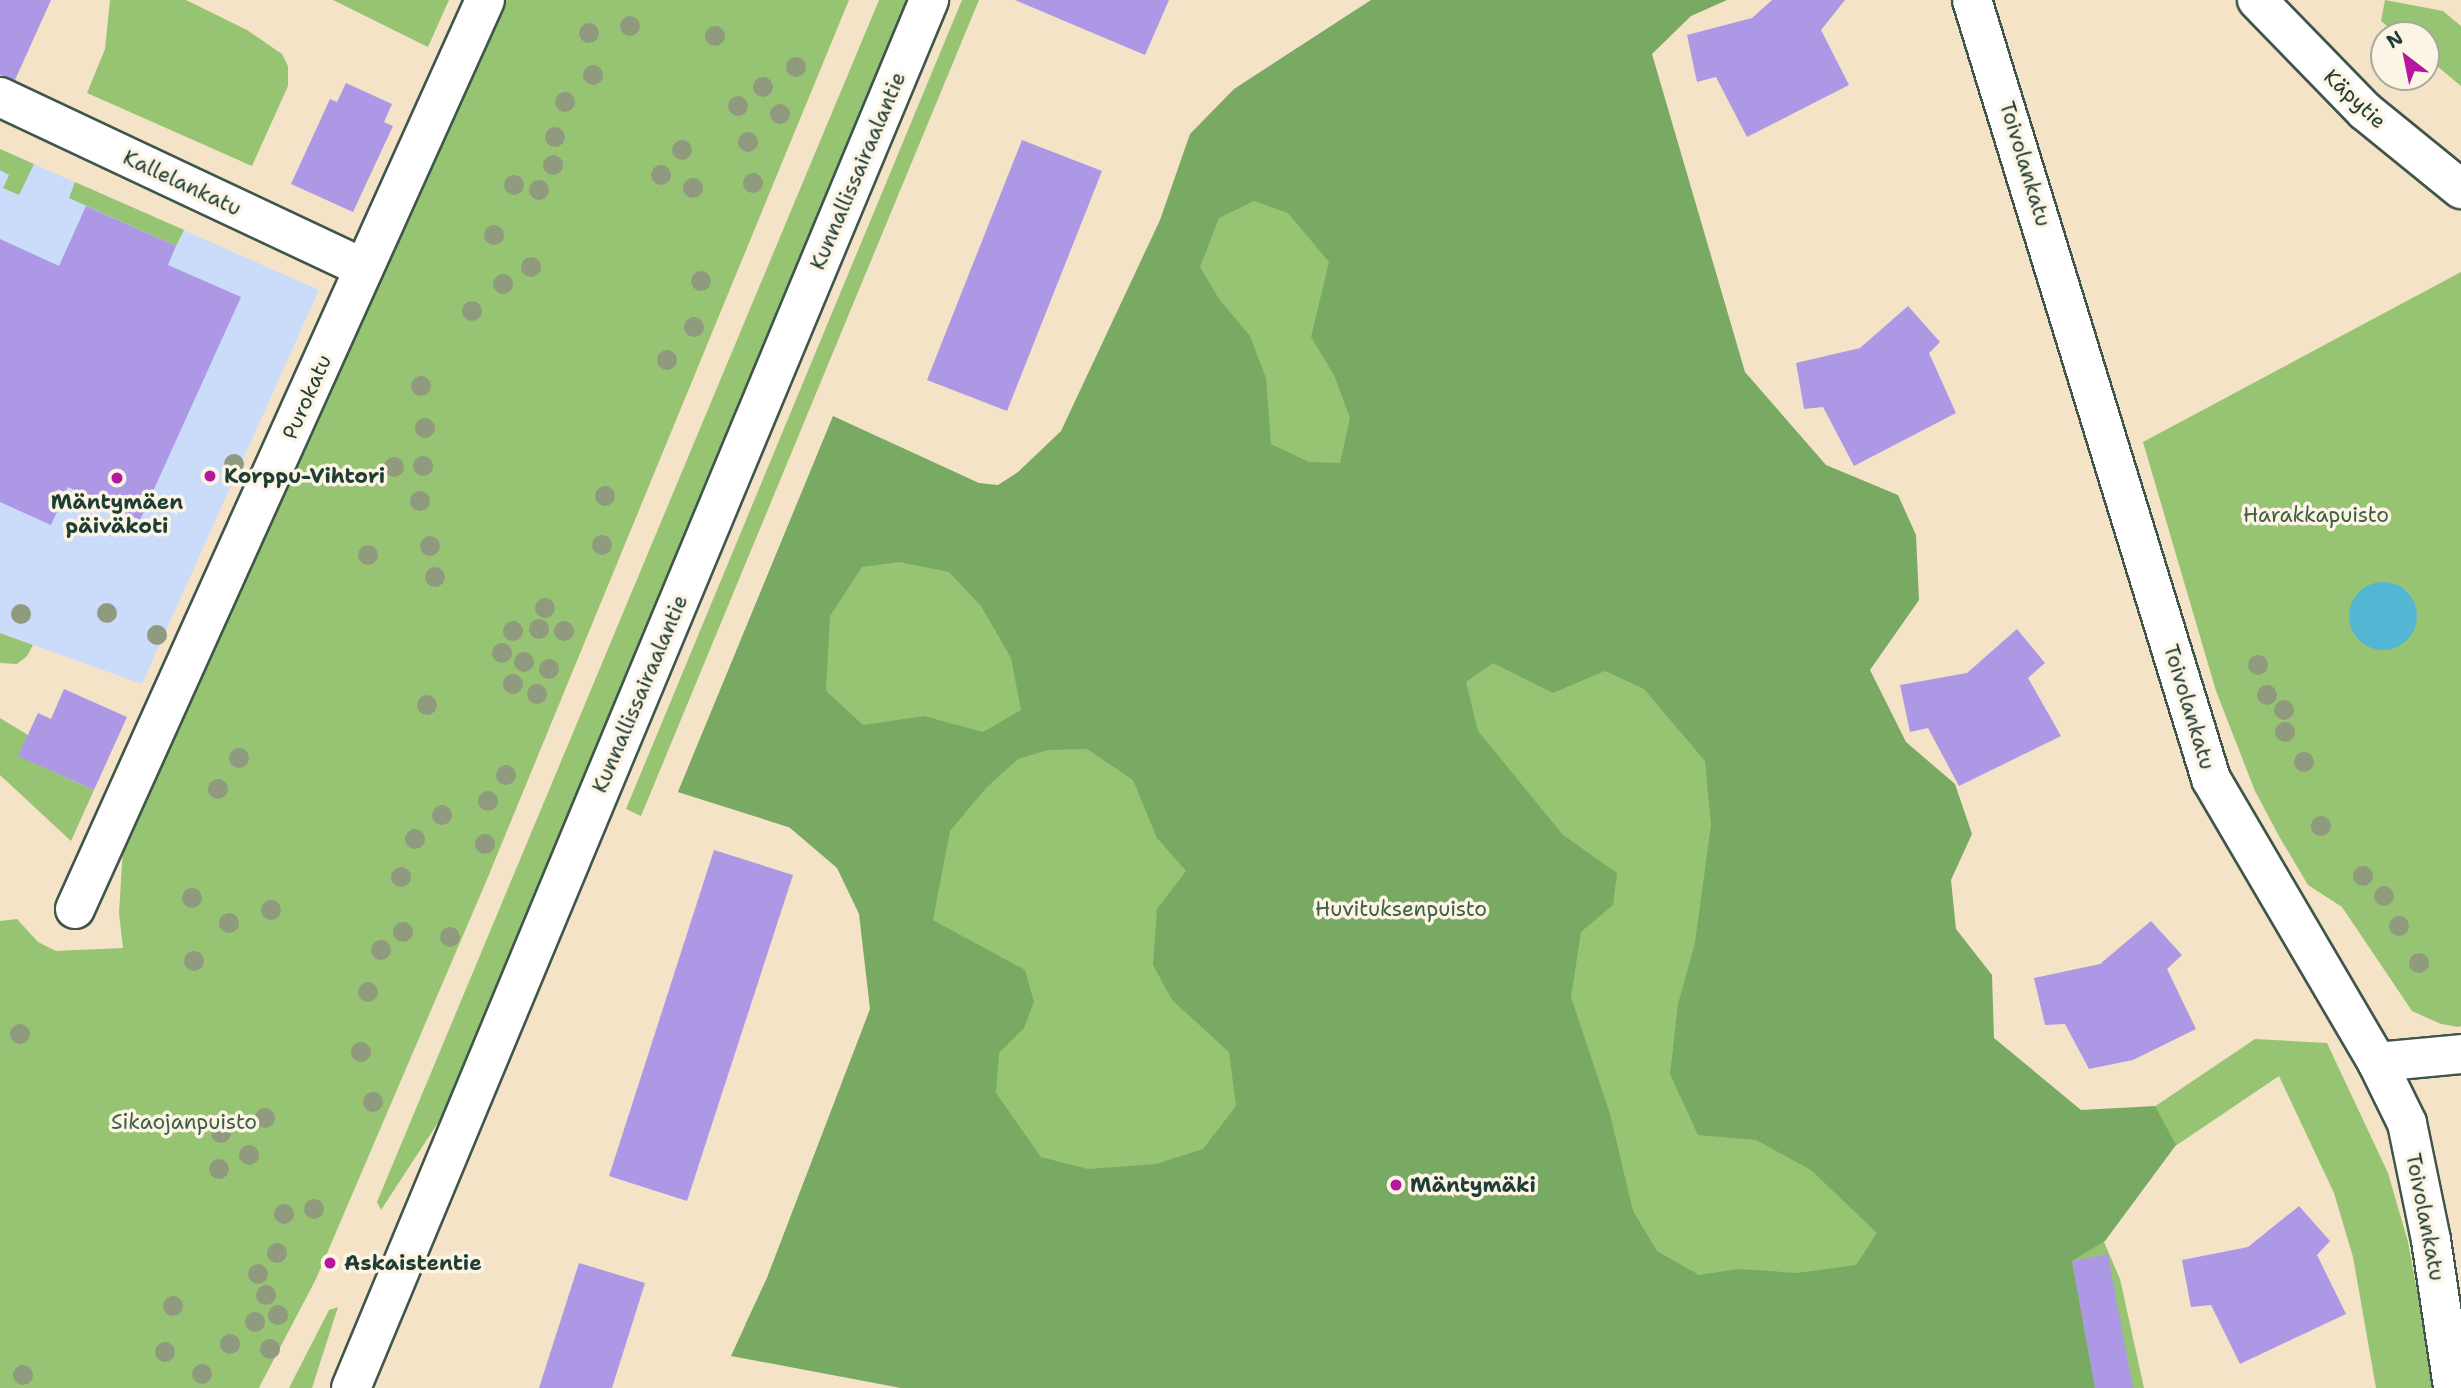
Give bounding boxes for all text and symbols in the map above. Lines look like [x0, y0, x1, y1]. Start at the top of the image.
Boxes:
north arrow [2370, 21, 2440, 91]
text: N [2382, 25, 2408, 54]
street label: Käpytie [2319, 64, 2391, 134]
street label: Kunnallissairaalantie [805, 68, 911, 274]
street label: Toivolankatu [1994, 98, 2056, 230]
street label: Kallelankatu [119, 145, 245, 221]
street label: Purokatu [277, 351, 337, 443]
place label: Korppu-Vihtori [224, 463, 385, 489]
marker: Korppu-Vihtori [202, 468, 218, 484]
marker: Mäntymäen päiväkoti [109, 470, 125, 486]
place label: Mäntymäen päiväkoti [51, 489, 183, 539]
park label: Harakkapuisto [2243, 502, 2389, 528]
street label: Kunnallissairaalantie [587, 591, 693, 797]
street label: Toivolankatu [2158, 641, 2220, 773]
park label: Huvituksenpuisto [1315, 896, 1487, 922]
park label: Sikaojanpuisto [111, 1109, 257, 1135]
street label: Toivolankatu [2400, 1151, 2450, 1283]
place label: Mäntymäki [1410, 1172, 1536, 1198]
marker: Mäntymäki [1388, 1177, 1404, 1193]
place label: Askaistentie [344, 1250, 482, 1276]
marker: Askaistentie [322, 1255, 338, 1271]

